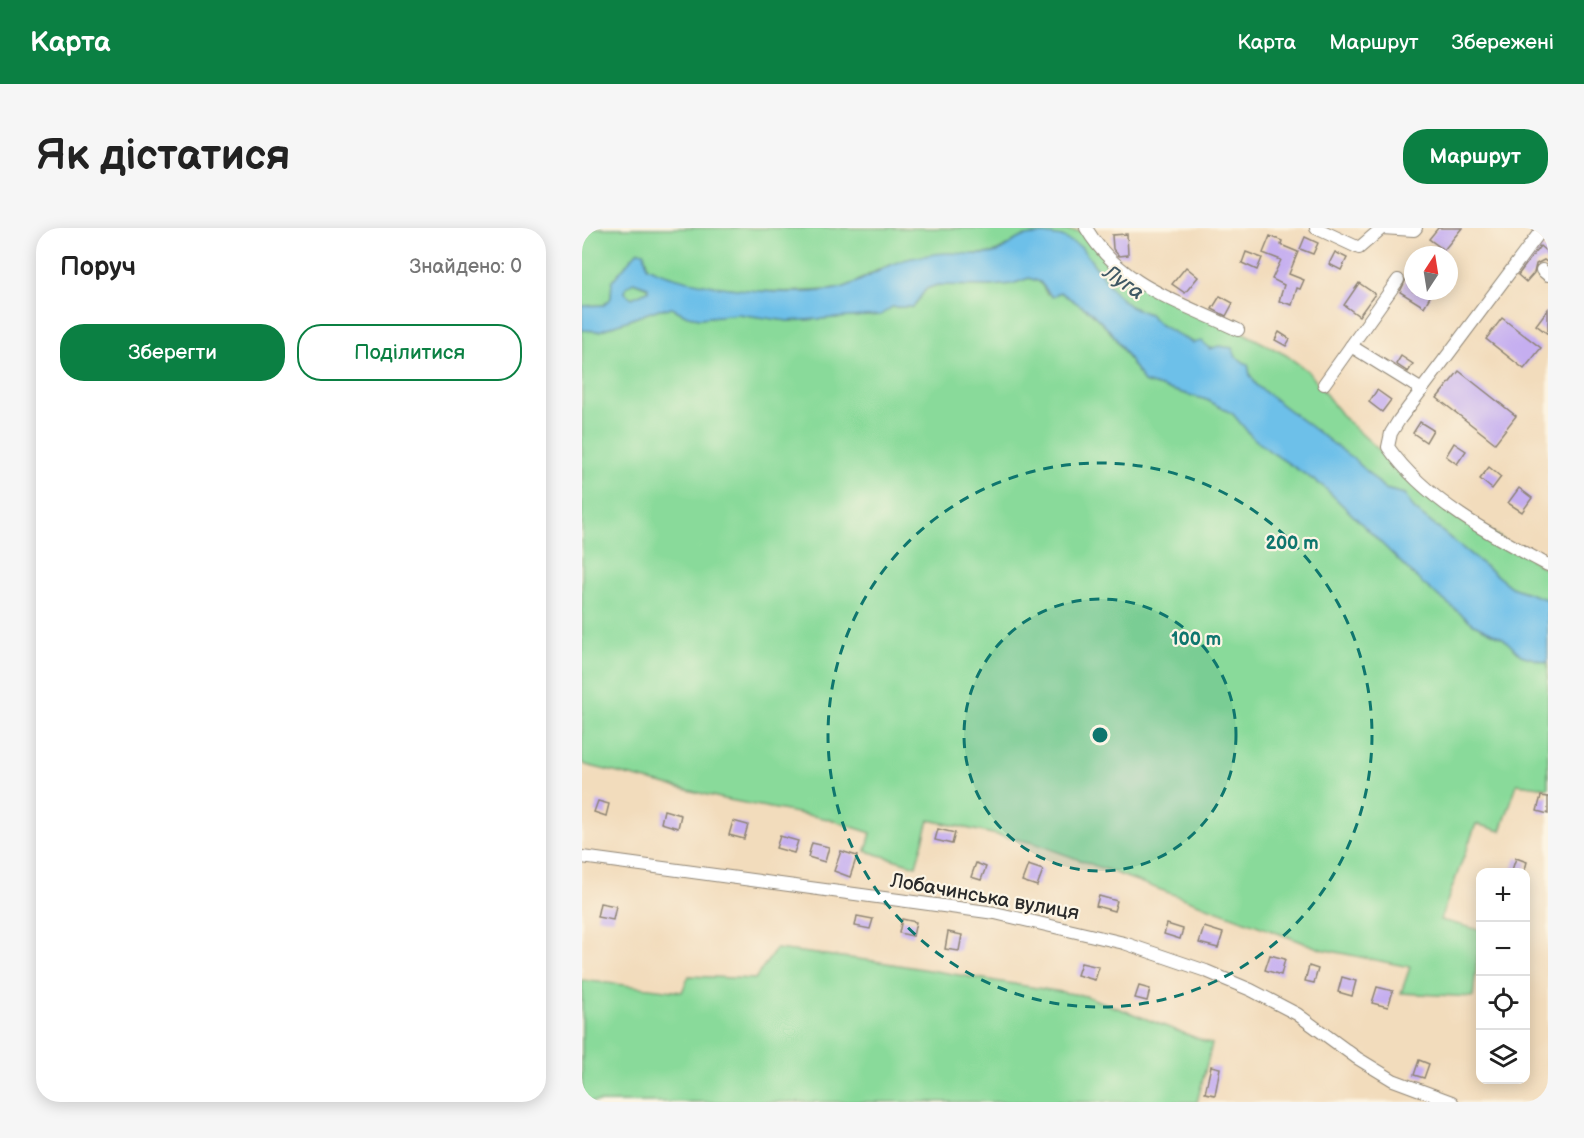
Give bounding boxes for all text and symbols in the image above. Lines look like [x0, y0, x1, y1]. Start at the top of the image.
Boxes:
text: Карта [30, 26, 110, 59]
text: Карта [1237, 30, 1296, 55]
text: Маршрут [1329, 30, 1419, 55]
text: Збережені [1452, 30, 1554, 55]
button: Маршрут [1403, 129, 1548, 184]
text: Як дістатися [36, 131, 290, 182]
north arrow [1404, 246, 1458, 300]
text: Поруч [60, 252, 136, 283]
text: Знайдено: 0 [409, 255, 522, 279]
water label: Луга [1097, 258, 1149, 305]
button: Зберегти [60, 324, 285, 381]
button: Поділитися [297, 324, 522, 381]
text: 200 m [1265, 533, 1319, 554]
text: 100 m [1171, 629, 1221, 650]
centre of rings [1090, 725, 1110, 745]
street label: Лобачинська вулиця [888, 868, 1081, 925]
map controls [1476, 868, 1530, 1084]
button: + [1476, 868, 1530, 922]
button: − [1476, 922, 1530, 976]
button: locate [1476, 976, 1530, 1030]
button: layers [1476, 1030, 1530, 1084]

